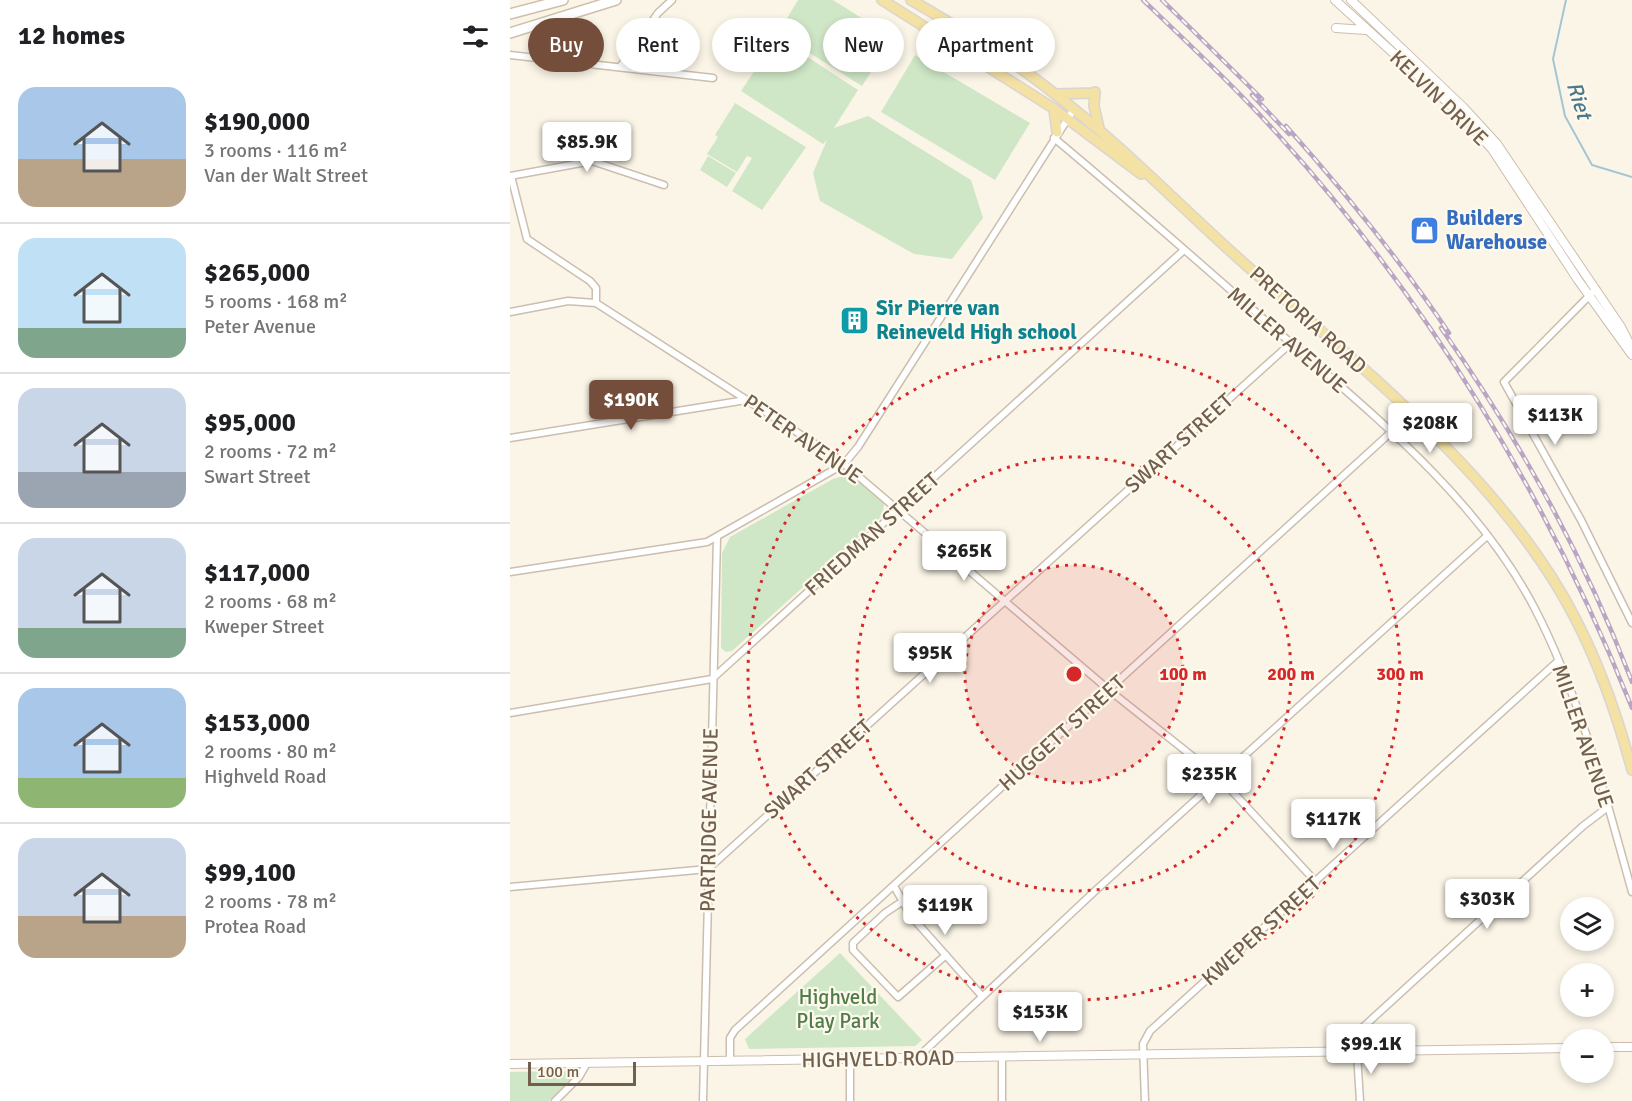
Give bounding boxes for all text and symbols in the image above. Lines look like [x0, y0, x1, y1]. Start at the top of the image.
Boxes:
chip: Buy [528, 18, 604, 72]
chip: Rent [616, 18, 700, 72]
chip: Filters [712, 18, 811, 72]
chip: New [823, 18, 904, 72]
chip: Apartment [916, 18, 1055, 72]
text: 12 homes [18, 20, 125, 52]
icon: filters [459, 20, 492, 53]
street label: KELVIN DRIVE [1384, 45, 1494, 151]
water label: Riet [1561, 78, 1599, 125]
text: $190,000 [204, 106, 310, 138]
icon: home [66, 111, 138, 183]
pin: $85.9K [538, 122, 636, 173]
text: $85.9K [556, 129, 618, 154]
text: 3 rooms · 116 m² [204, 138, 348, 163]
text: Van der Walt Street [204, 163, 368, 188]
place label: Builders Warehouse [1446, 205, 1547, 255]
shop icon: Builders Warehouse [1409, 214, 1441, 246]
text: $265,000 [204, 257, 310, 289]
street label: PRETORIA ROAD [1244, 261, 1372, 379]
icon: home [66, 262, 138, 334]
street label: MILLER AVENUE [1222, 281, 1352, 399]
text: 5 rooms · 168 m² [204, 289, 348, 314]
place label: Sir Pierre van Reineveld High school [876, 295, 1077, 345]
building icon: Sir Pierre van Reineveld High school [839, 304, 871, 336]
text: Peter Avenue [204, 314, 316, 339]
pin: $190K [589, 380, 673, 431]
text: $190K [603, 387, 659, 412]
street label: SWART STREET [1119, 387, 1239, 498]
street label: PETER AVENUE [739, 388, 867, 490]
pin: $113K [1513, 395, 1597, 446]
text: $113K [1527, 402, 1583, 427]
pin: $208K [1388, 403, 1472, 454]
text: $95,000 [204, 407, 296, 439]
text: $208K [1402, 410, 1458, 435]
icon: home [66, 412, 138, 484]
text: 2 rooms · 72 m² [204, 439, 337, 464]
text: Swart Street [204, 464, 310, 489]
street label: FRIEDMAN STREET [799, 466, 945, 601]
pin: $265K [922, 531, 1006, 582]
text: $265K [936, 538, 992, 563]
text: $117,000 [204, 557, 310, 589]
icon: home [66, 562, 138, 634]
text: 2 rooms · 68 m² [204, 589, 337, 614]
text: Kweper Street [204, 614, 324, 639]
pin: $95K [894, 633, 966, 684]
text: $95K [908, 640, 952, 665]
street label: MILLER AVENUE [1546, 661, 1620, 811]
text: 100 m [1159, 663, 1207, 685]
text: 200 m [1267, 663, 1315, 685]
text: 300 m [1376, 663, 1424, 685]
centre of rings [1064, 664, 1084, 684]
street label: HUGGETT STREET [993, 669, 1131, 797]
text: $153,000 [204, 707, 310, 739]
icon: home [66, 712, 138, 784]
street label: SWART STREET [758, 713, 878, 824]
street label: PARTRIDGE AVENUE [694, 728, 724, 912]
text: 2 rooms · 80 m² [204, 739, 337, 764]
pin: $235K [1167, 754, 1251, 805]
text: $235K [1181, 761, 1237, 786]
text: Highveld Road [204, 764, 326, 789]
pin: $117K [1291, 799, 1375, 850]
text: $117K [1305, 806, 1361, 831]
text: $99,100 [204, 857, 296, 889]
icon: home [66, 862, 138, 934]
street label: KWEPER STREET [1196, 870, 1326, 991]
pin: $303K [1445, 879, 1529, 930]
pin: $119K [903, 885, 987, 936]
text: $303K [1459, 886, 1515, 911]
text: 2 rooms · 78 m² [204, 889, 337, 914]
text: $119K [917, 892, 973, 917]
map controls [1560, 897, 1614, 1083]
button: layers [1560, 897, 1614, 951]
text: Protea Road [204, 914, 306, 939]
button: + [1560, 963, 1614, 1017]
park label: Highveld Play Park [796, 984, 880, 1034]
pin: $153K [998, 992, 1082, 1043]
text: $153K [1012, 999, 1068, 1024]
pin: $99.1K [1322, 1024, 1420, 1075]
button: − [1560, 1029, 1614, 1083]
text: $99.1K [1340, 1031, 1402, 1056]
street label: HIGHVELD ROAD [801, 1045, 955, 1073]
scale bar [528, 1059, 636, 1086]
text: 100 m [537, 1062, 579, 1082]

